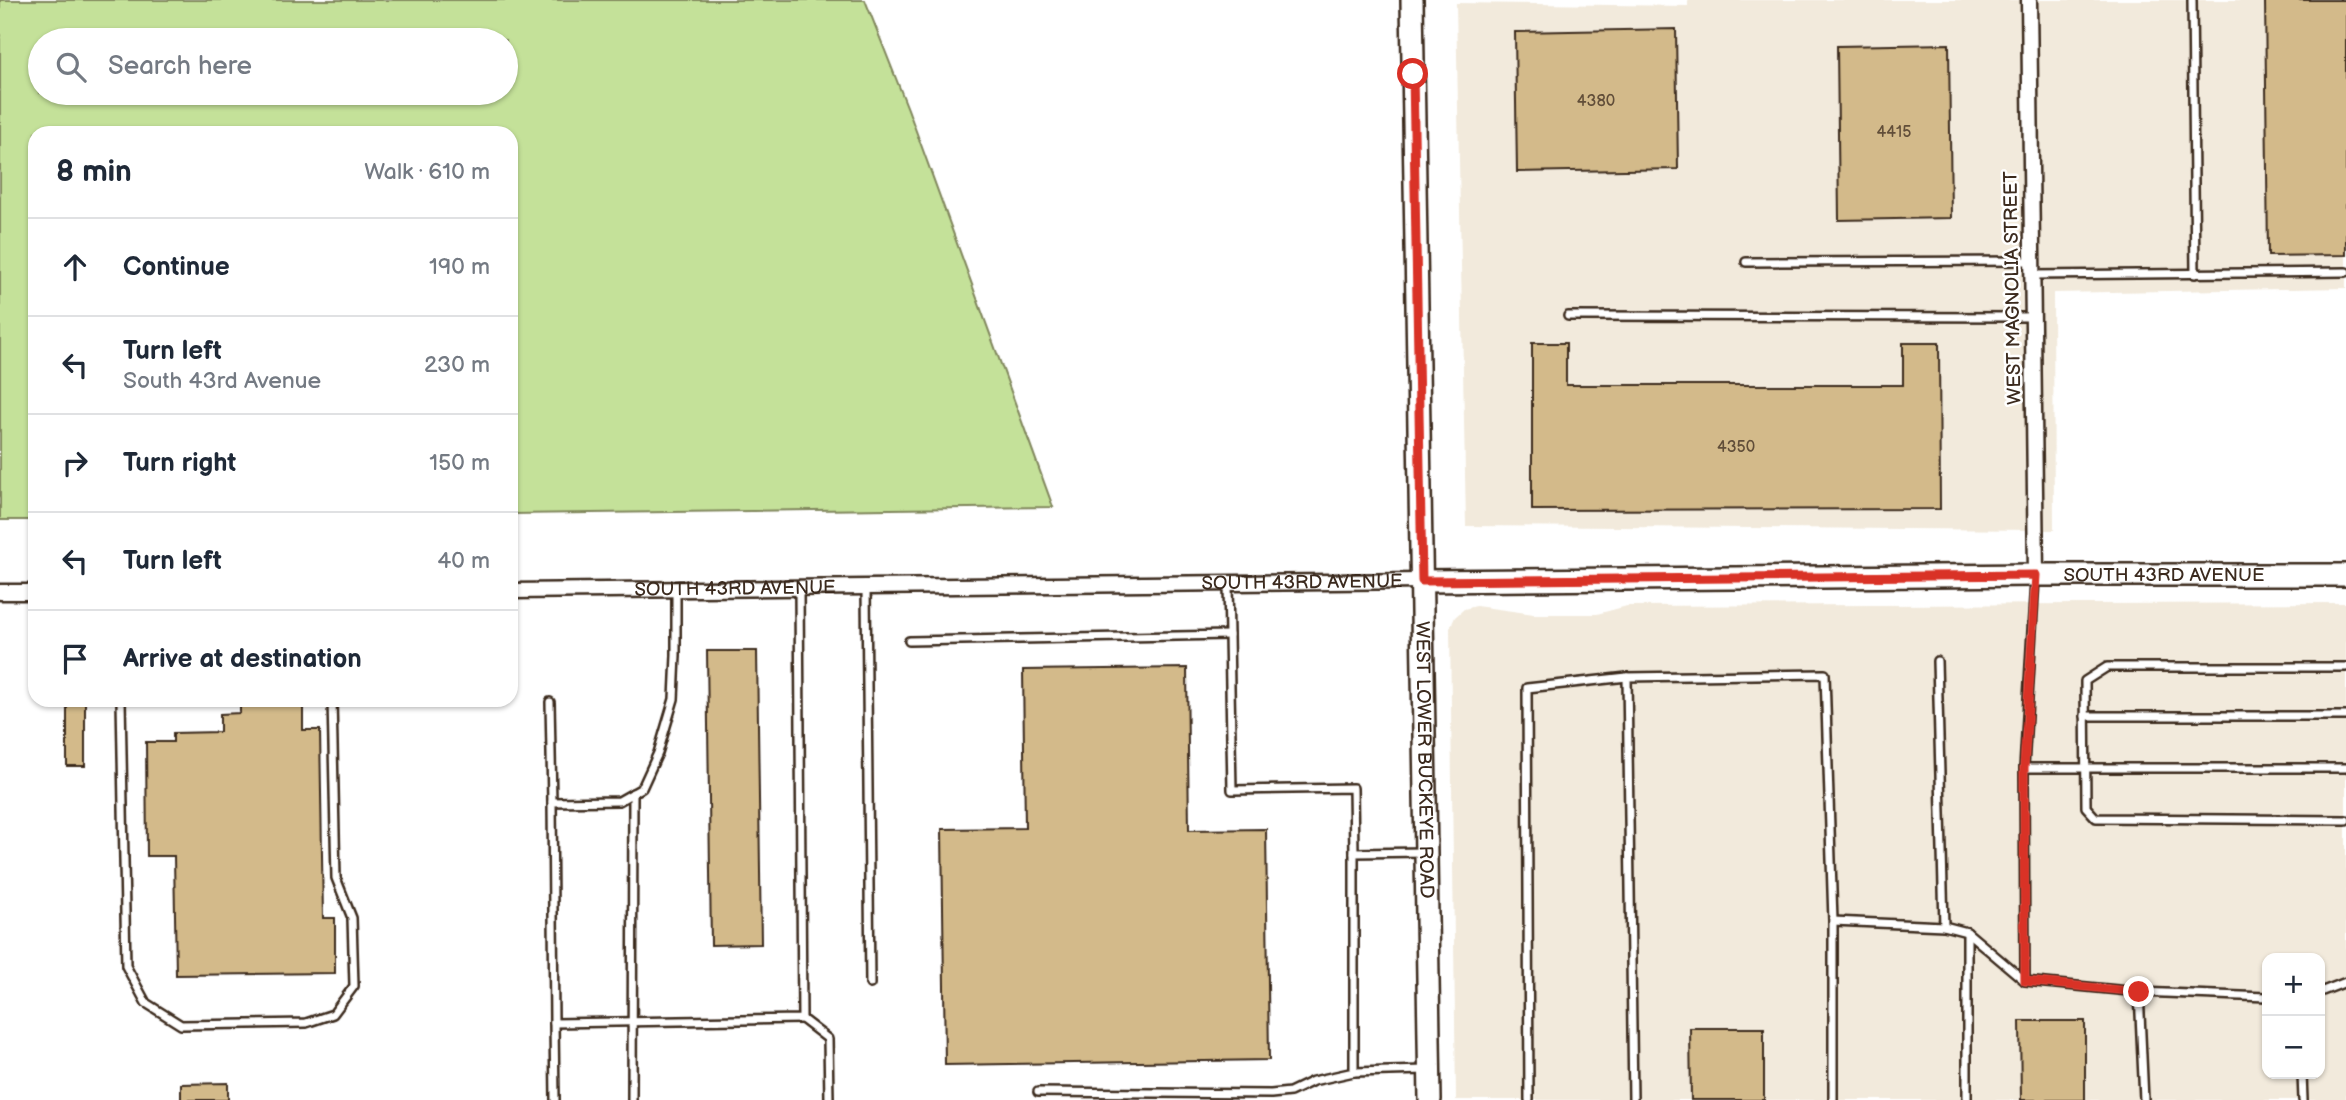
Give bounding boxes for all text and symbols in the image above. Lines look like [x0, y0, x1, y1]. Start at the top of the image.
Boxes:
search box [28, 28, 518, 105]
icon: search [52, 48, 90, 86]
text: Search here [108, 51, 252, 82]
route start [1397, 58, 1428, 89]
house number: 4380 [1577, 92, 1615, 111]
house number: 4415 [1877, 123, 1911, 142]
text: 8 min [56, 154, 132, 190]
text: Walk · 610 m [364, 158, 490, 186]
street label: WEST MAGNOLIA STREET [1999, 170, 2027, 405]
icon: ahead [56, 248, 94, 286]
text: Continue [123, 252, 230, 283]
text: 190 m [429, 253, 490, 281]
text: Turn left [123, 336, 222, 367]
icon: left [56, 346, 94, 384]
text: 230 m [424, 351, 490, 379]
text: South 43rd Avenue [123, 367, 321, 395]
house number: 4350 [1717, 438, 1755, 457]
icon: right [56, 444, 94, 482]
text: Turn right [123, 448, 236, 479]
text: 150 m [429, 449, 490, 477]
icon: left [56, 542, 94, 580]
text: Turn left [123, 546, 222, 577]
text: 40 m [437, 547, 490, 575]
street label: SOUTH 43RD AVENUE [2063, 564, 2265, 587]
street label: SOUTH 43RD AVENUE [1201, 570, 1403, 595]
street label: SOUTH 43RD AVENUE [634, 576, 836, 601]
street label: WEST LOWER BUCKEYE ROAD [1411, 621, 1438, 899]
icon: arrive [56, 640, 94, 678]
text: Arrive at destination [123, 644, 362, 675]
map controls [2262, 953, 2325, 1079]
button: + [2262, 953, 2325, 1016]
route end [2123, 976, 2154, 1007]
button: − [2262, 1016, 2325, 1079]

